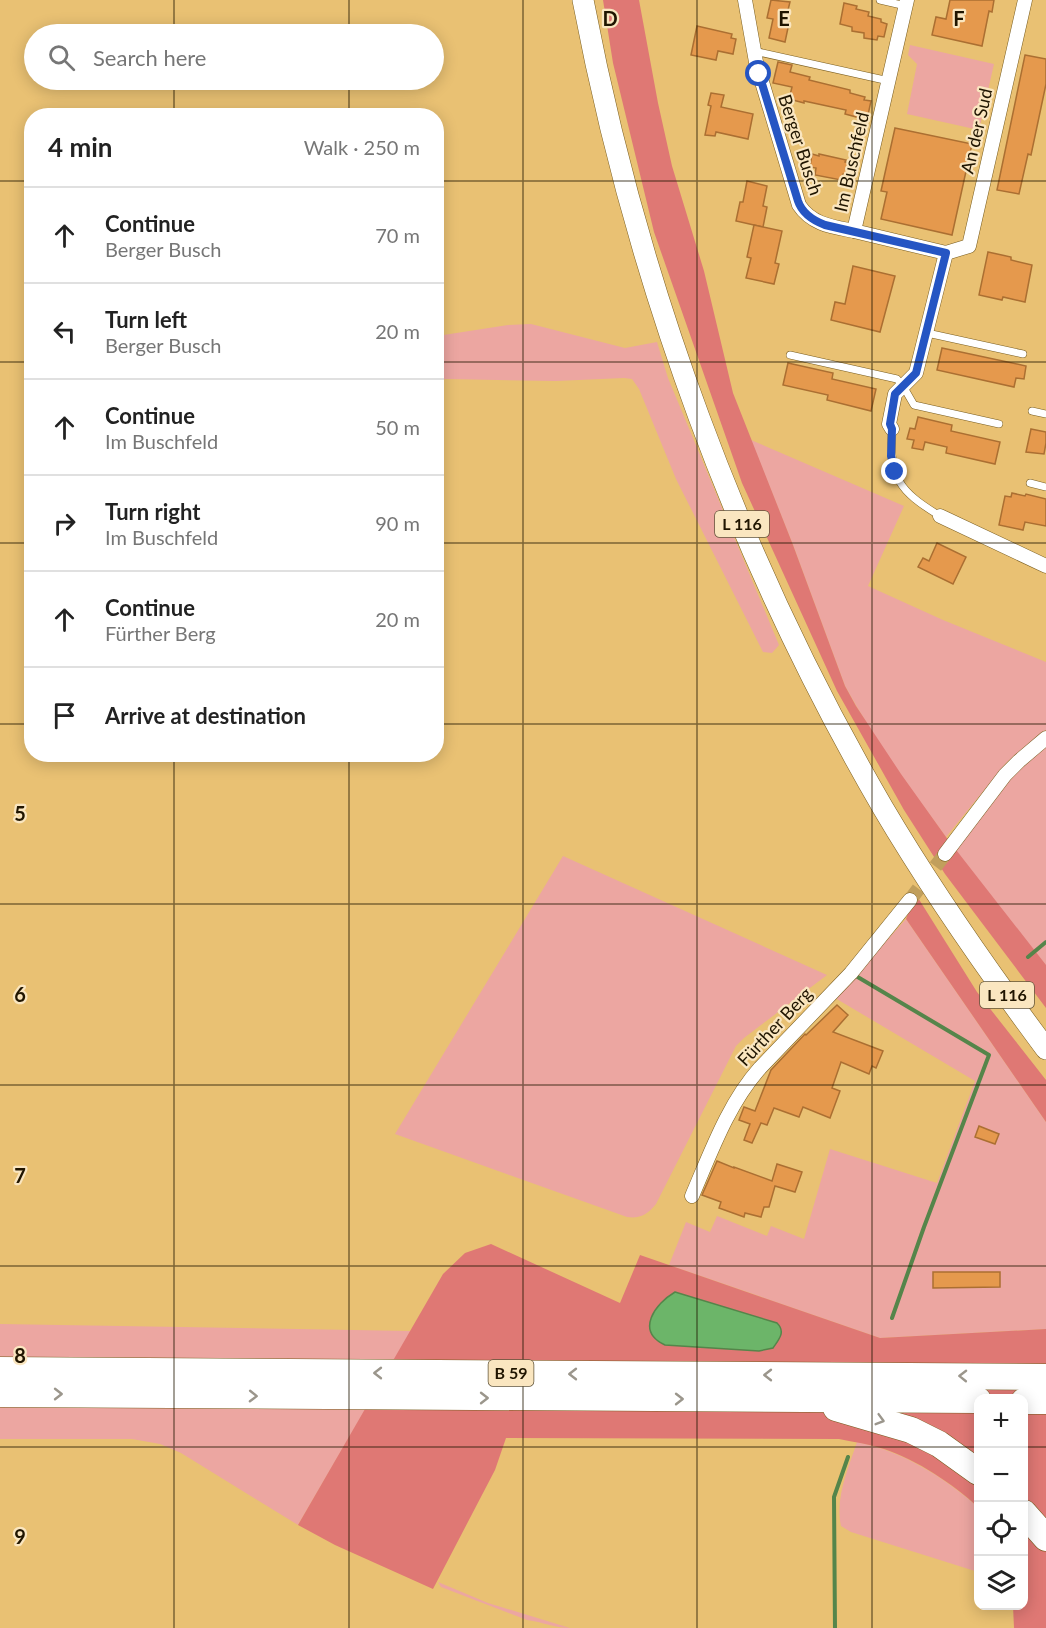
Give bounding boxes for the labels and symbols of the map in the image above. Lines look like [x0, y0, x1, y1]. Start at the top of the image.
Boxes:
text: D [602, 6, 618, 30]
text: E [778, 6, 790, 30]
text: F [953, 6, 965, 30]
route start [745, 60, 771, 86]
street label: An der Sud [956, 86, 997, 176]
street label: Berger Busch [774, 91, 828, 198]
street label: Im Buschfeld [829, 110, 873, 214]
route end [881, 458, 907, 484]
road number: L 116 [715, 511, 769, 537]
text: 5 [14, 801, 26, 825]
text: 6 [14, 982, 26, 1006]
street label: Fürther Berg [732, 982, 816, 1070]
road number: L 116 [980, 982, 1034, 1008]
text: 7 [14, 1163, 26, 1187]
text: 8 [14, 1343, 26, 1367]
road number: B 59 [488, 1360, 534, 1386]
one-way arrow [373, 1366, 382, 1379]
one-way arrow [568, 1368, 577, 1380]
one-way arrow [763, 1369, 772, 1381]
one-way arrow [958, 1370, 967, 1383]
one-way arrow [54, 1388, 63, 1400]
one-way arrow [249, 1389, 258, 1402]
one-way arrow [479, 1391, 488, 1404]
one-way arrow [674, 1393, 683, 1405]
one-way arrow [874, 1413, 885, 1425]
text: 9 [14, 1524, 26, 1548]

